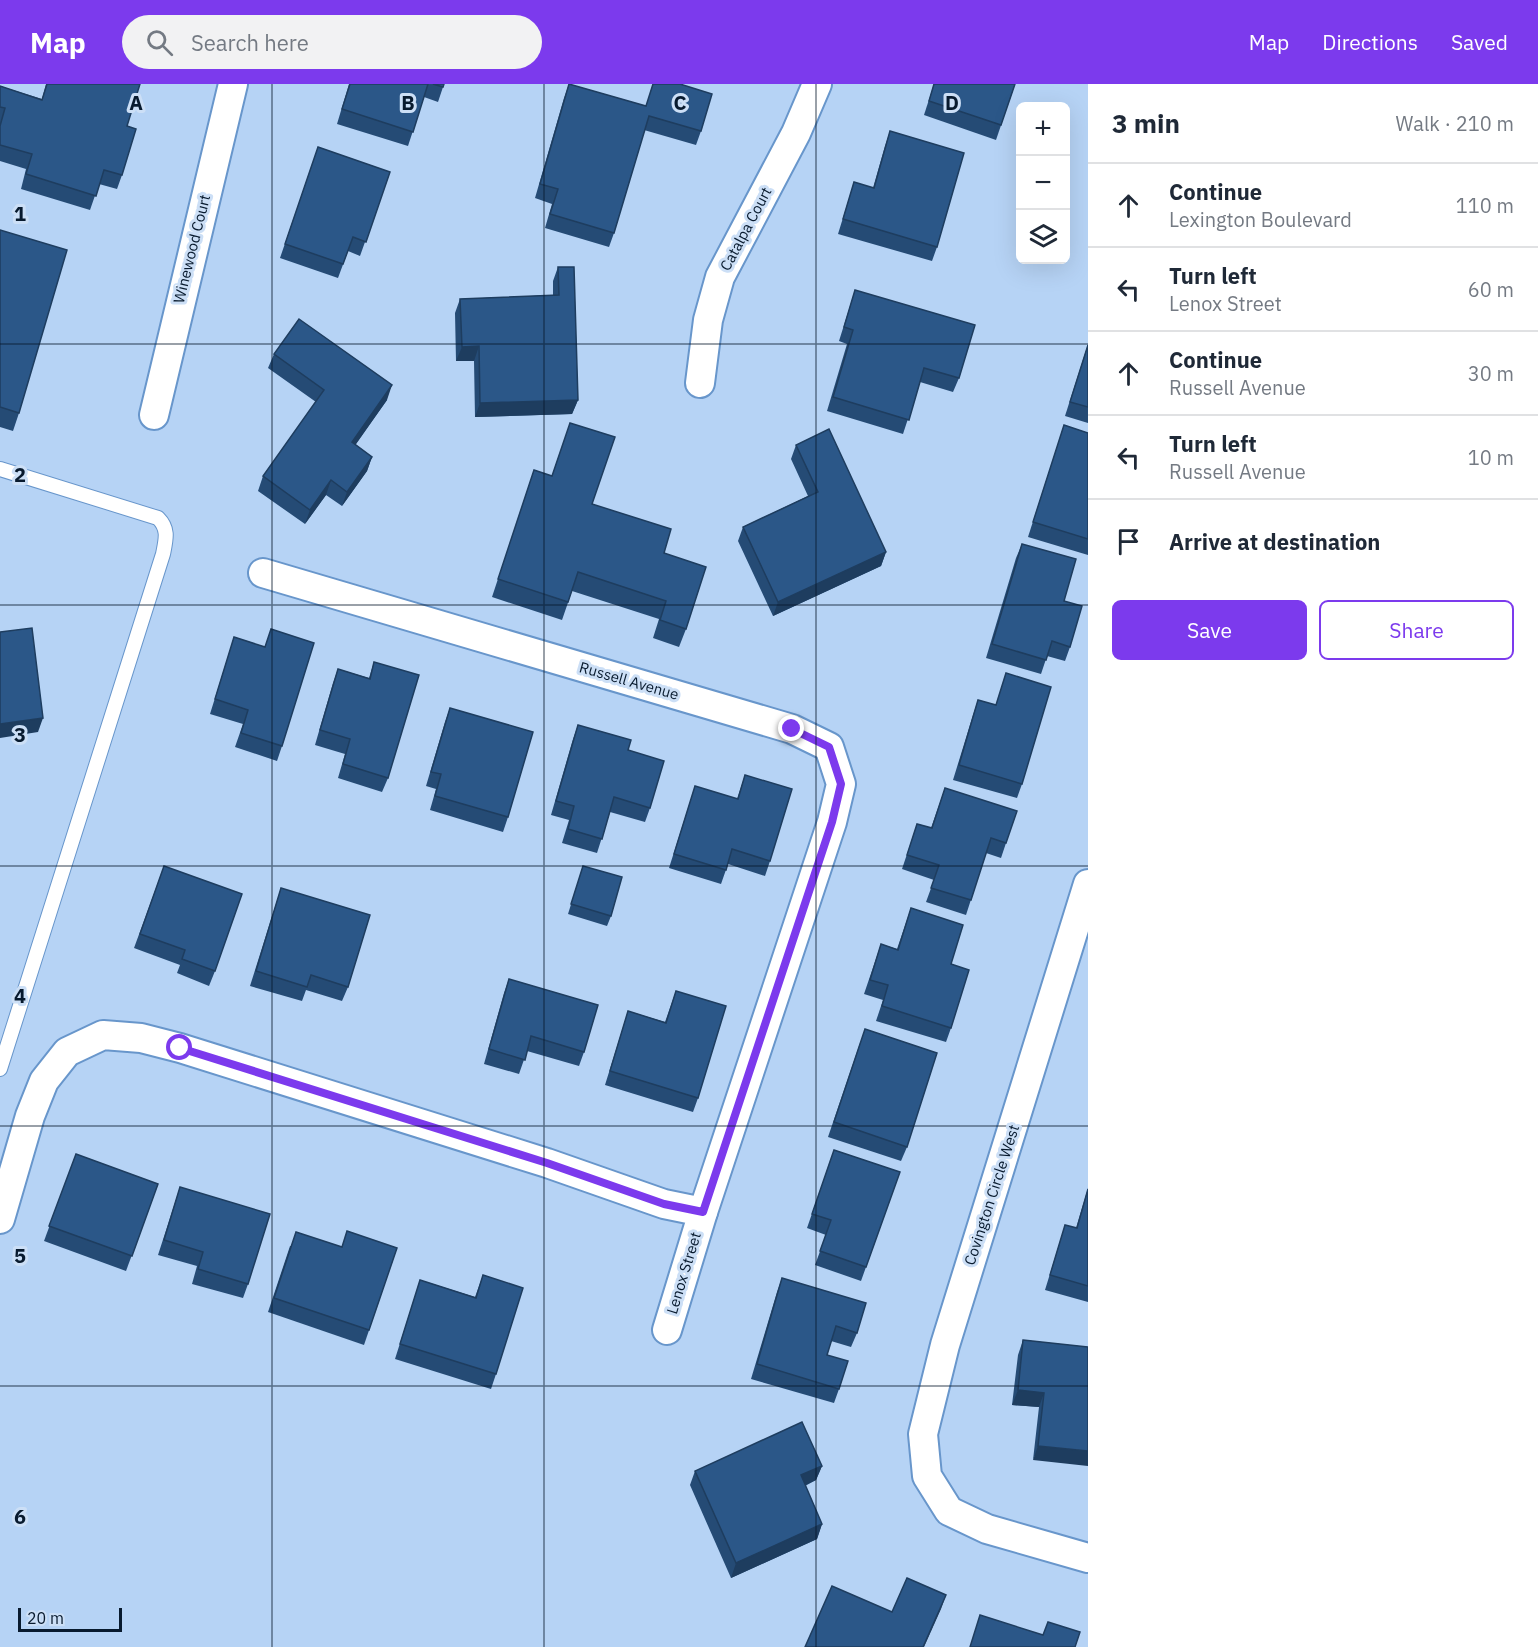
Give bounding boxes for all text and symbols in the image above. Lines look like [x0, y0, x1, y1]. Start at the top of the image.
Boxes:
search box [122, 15, 542, 69]
text: Map [30, 24, 86, 61]
icon: search [143, 26, 176, 59]
text: Search here [191, 28, 309, 57]
text: Map [1249, 28, 1289, 56]
text: Directions [1322, 28, 1418, 56]
text: Saved [1451, 28, 1508, 56]
text: A [129, 89, 143, 116]
text: B [401, 89, 415, 116]
text: C [673, 89, 687, 116]
text: D [945, 89, 959, 116]
map controls [1016, 102, 1070, 264]
button: + [1016, 102, 1070, 156]
text: 3 min [1112, 106, 1180, 140]
text: Walk · 210 m [1396, 110, 1514, 137]
button: − [1016, 156, 1070, 210]
text: Continue [1169, 177, 1262, 206]
street label: Catalpa Court [716, 184, 776, 274]
icon: ahead [1112, 189, 1145, 222]
text: 110 m [1456, 192, 1514, 219]
street label: Winewood Court [169, 193, 214, 305]
text: 1 [14, 200, 26, 227]
text: Lexington Boulevard [1169, 206, 1352, 233]
button: layers [1016, 210, 1070, 264]
text: Turn left [1169, 261, 1257, 290]
icon: left [1112, 273, 1145, 306]
text: 60 m [1468, 276, 1514, 303]
text: Lenox Street [1169, 290, 1282, 317]
text: Continue [1169, 345, 1262, 374]
icon: ahead [1112, 357, 1145, 390]
text: 30 m [1468, 360, 1514, 387]
text: Russell Avenue [1169, 374, 1306, 401]
text: Turn left [1169, 429, 1257, 458]
icon: left [1112, 441, 1145, 474]
text: 10 m [1468, 444, 1514, 471]
text: Russell Avenue [1169, 458, 1306, 485]
text: 2 [14, 461, 26, 488]
icon: arrive [1112, 525, 1145, 558]
text: Arrive at destination [1169, 527, 1380, 556]
button: Save [1112, 600, 1307, 660]
button: Share [1319, 600, 1514, 660]
street label: Russell Avenue [577, 657, 681, 704]
route end [778, 715, 804, 741]
text: 3 [14, 721, 26, 748]
text: 4 [14, 982, 26, 1009]
route start [166, 1034, 192, 1060]
street label: Covington Circle West [960, 1122, 1023, 1267]
street label: Lenox Street [662, 1230, 705, 1316]
text: 5 [14, 1242, 26, 1269]
text: 6 [14, 1503, 26, 1530]
scale bar [18, 1605, 122, 1632]
text: 20 m [27, 1608, 64, 1628]

